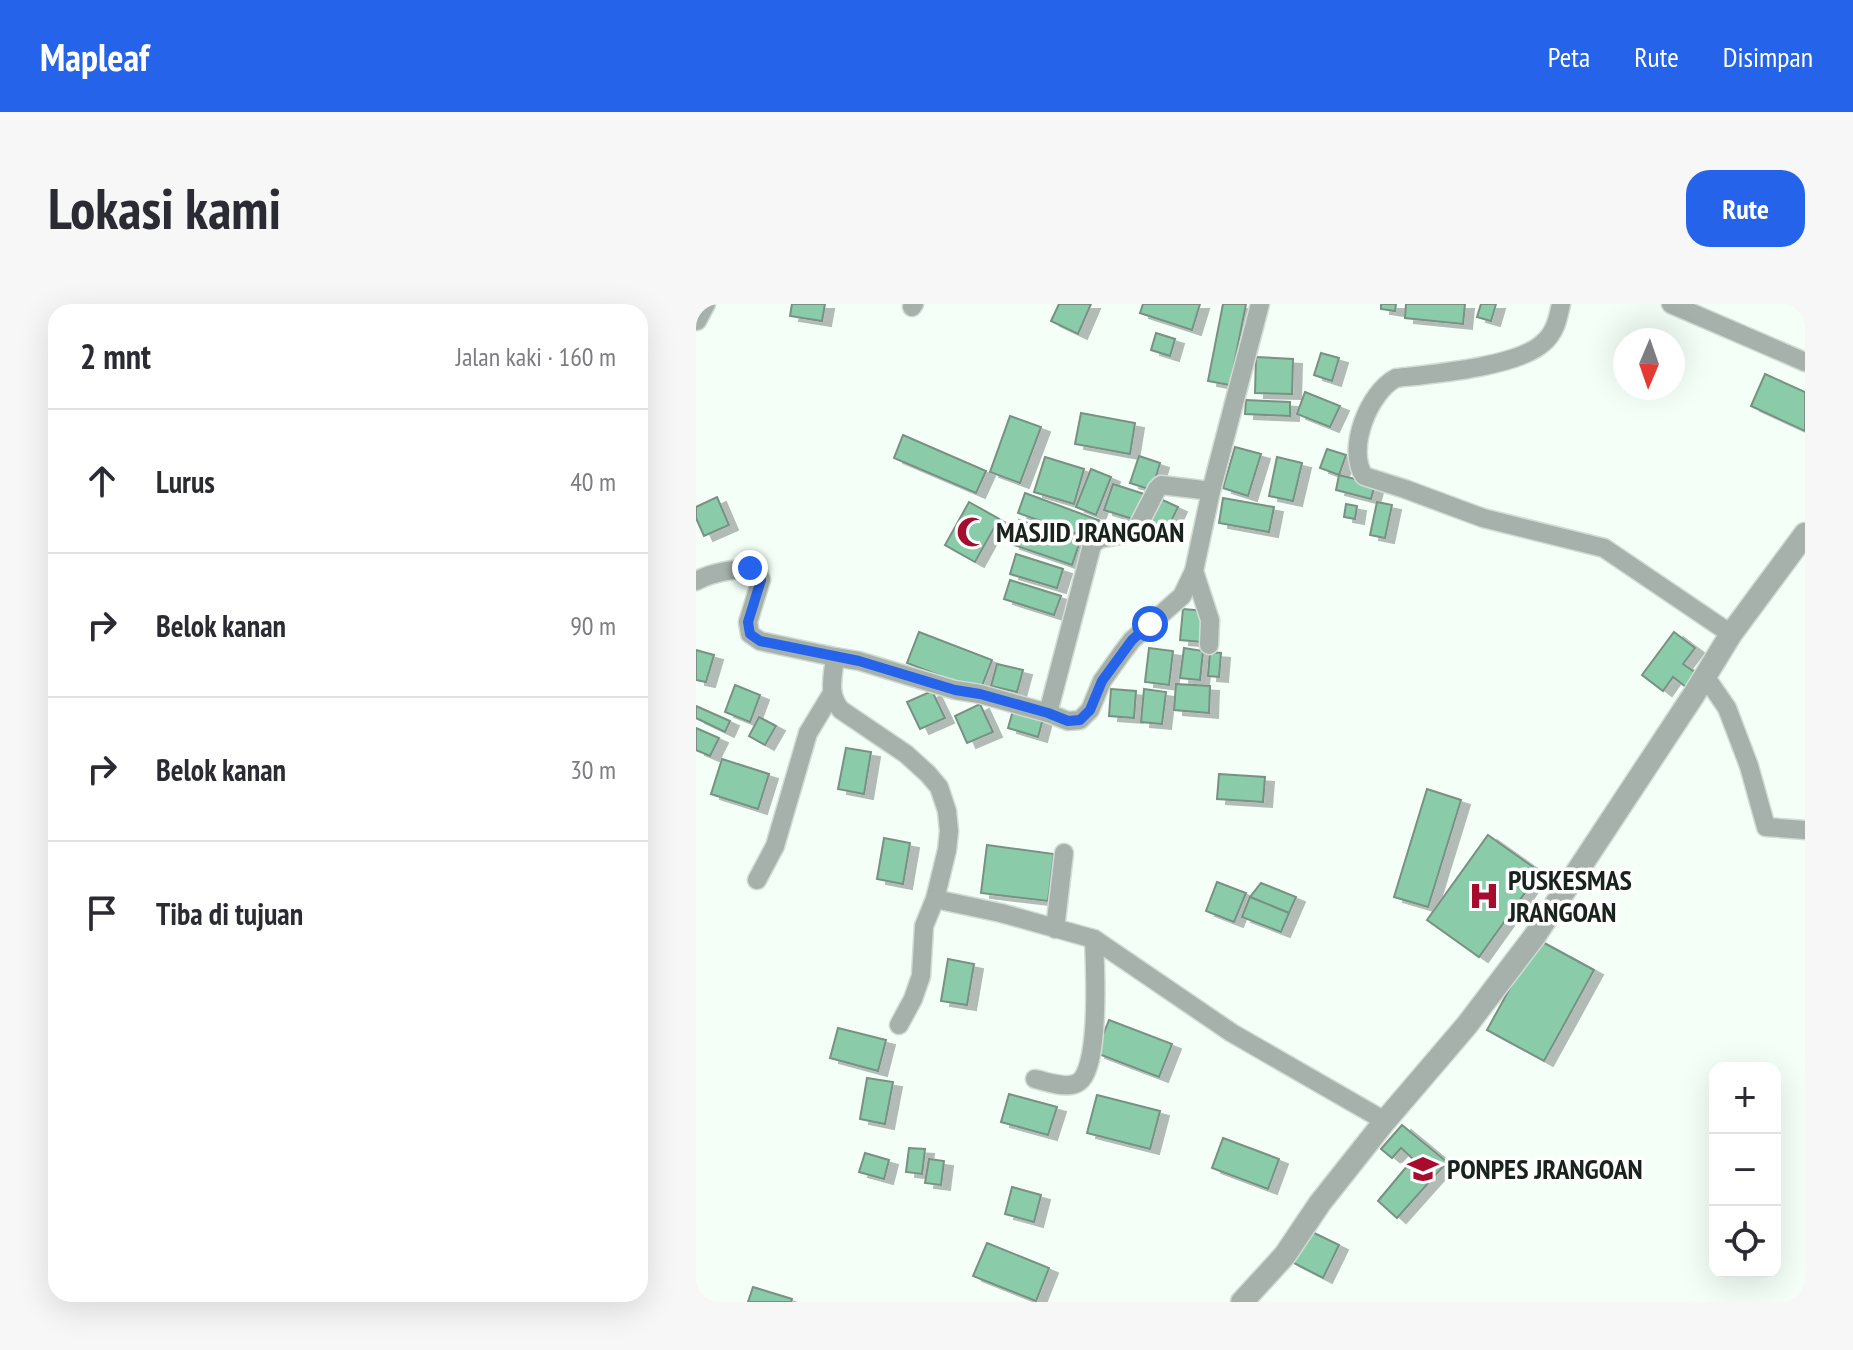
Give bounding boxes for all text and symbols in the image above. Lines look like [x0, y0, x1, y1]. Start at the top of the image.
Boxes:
text: Mapleaf [40, 32, 149, 81]
text: Peta [1548, 38, 1590, 75]
text: Rute [1634, 38, 1679, 75]
text: Disimpan [1723, 38, 1813, 75]
button: Rute [1686, 170, 1805, 247]
text: Lokasi kami [48, 172, 281, 244]
north arrow [1613, 328, 1685, 400]
text: 2 mnt [80, 334, 151, 378]
text: Jalan kaki · 160 m [456, 340, 616, 373]
icon: ahead [80, 459, 124, 503]
text: Lurus [156, 462, 215, 501]
text: 40 m [570, 465, 616, 498]
place label: MASJID JRANGOAN [996, 513, 1184, 550]
mosque icon: MASJID JRANGOAN [955, 515, 989, 549]
route end [732, 550, 768, 586]
icon: right [80, 603, 124, 647]
text: Belok kanan [156, 606, 286, 645]
route start [1132, 606, 1168, 642]
text: 90 m [570, 609, 616, 642]
icon: right [80, 747, 124, 791]
text: Belok kanan [156, 750, 286, 789]
text: 30 m [570, 753, 616, 786]
place label: PUSKESMAS JRANGOAN [1507, 861, 1632, 930]
hospital icon: PUSKESMAS JRANGOAN [1467, 879, 1501, 913]
icon: arrive [80, 891, 124, 935]
text: Tiba di tujuan [156, 894, 303, 933]
map controls [1709, 1062, 1781, 1278]
button: + [1709, 1062, 1781, 1134]
button: − [1709, 1134, 1781, 1206]
place label: PONPES JRANGOAN [1447, 1150, 1643, 1187]
school or university icon: PONPES JRANGOAN [1406, 1152, 1440, 1186]
button: locate [1709, 1206, 1781, 1278]

